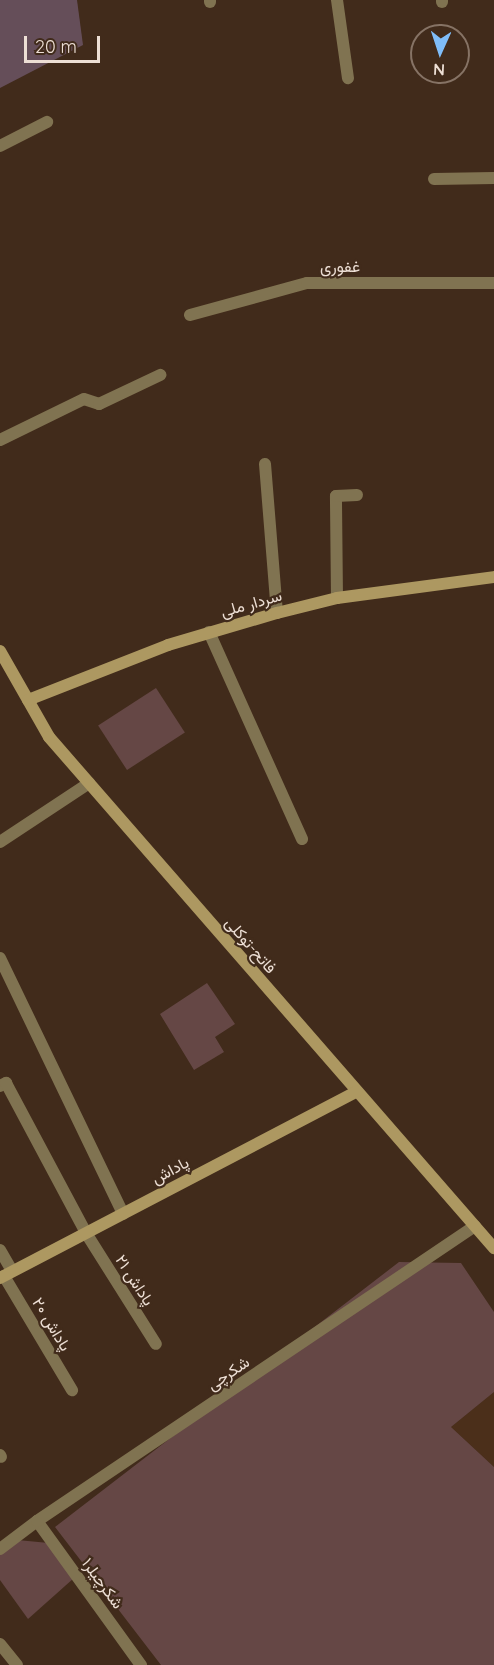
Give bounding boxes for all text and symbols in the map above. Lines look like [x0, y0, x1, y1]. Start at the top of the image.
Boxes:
scale bar [27, 24, 104, 62]
north arrow [410, 24, 470, 84]
text: 20 m [35, 35, 77, 58]
text: N [433, 60, 446, 80]
street label: غفوری [320, 256, 360, 276]
street label: سردار ملی [218, 585, 284, 621]
street label: فاتح-توکلی [221, 913, 281, 977]
street label: پاداش [148, 1152, 192, 1188]
street label: پاداش ۲۱ [111, 1251, 159, 1309]
street label: پاداش ۲۰ [29, 1294, 75, 1354]
street label: شکرچی [203, 1352, 253, 1394]
street label: شکرچیلر۱ [78, 1554, 128, 1612]

